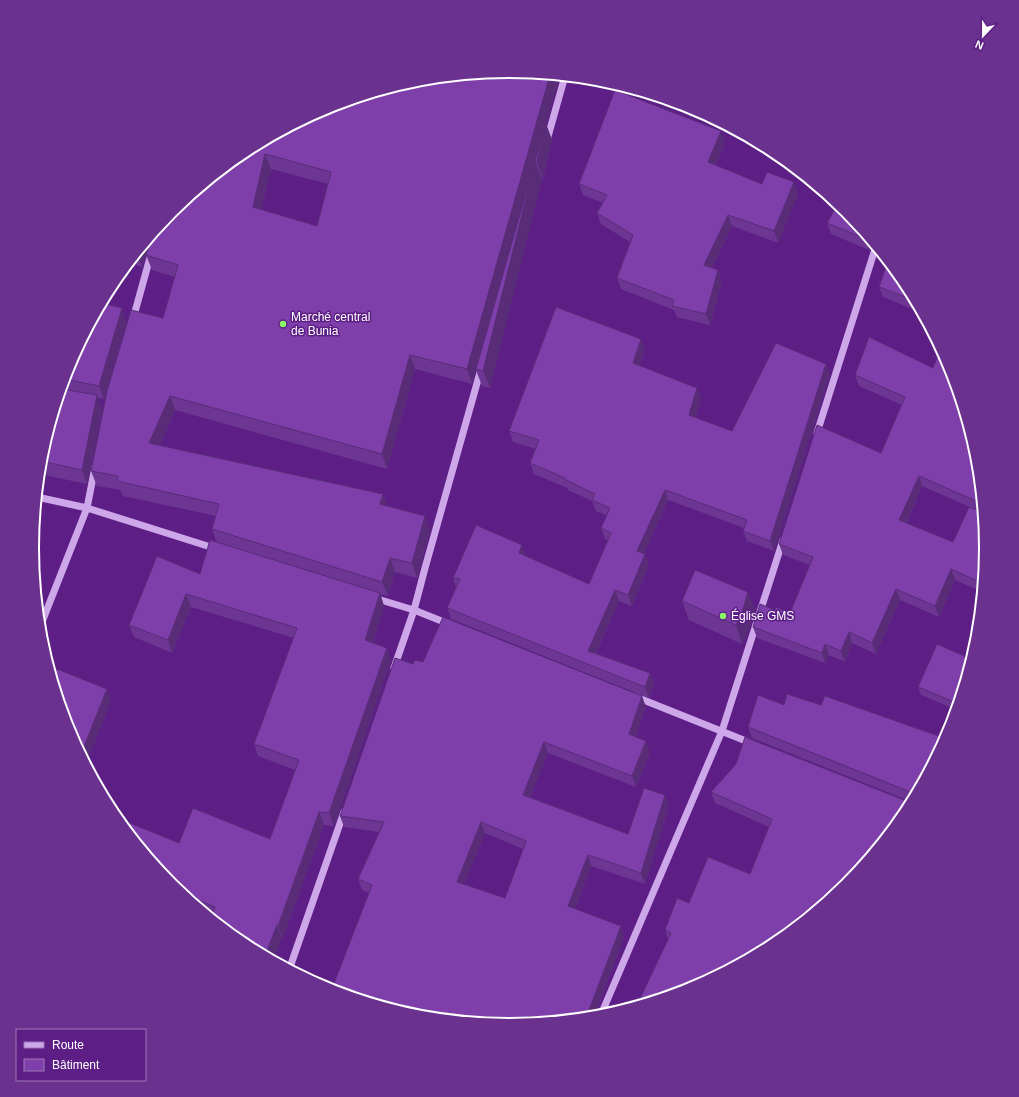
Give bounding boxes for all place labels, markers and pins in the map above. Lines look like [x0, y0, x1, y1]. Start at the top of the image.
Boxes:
place label: Marché central de Bunia [291, 310, 370, 338]
marker: Marché central de Bunia [278, 319, 288, 329]
place label: Église GMS [731, 608, 794, 623]
marker: Église GMS [718, 611, 728, 621]

